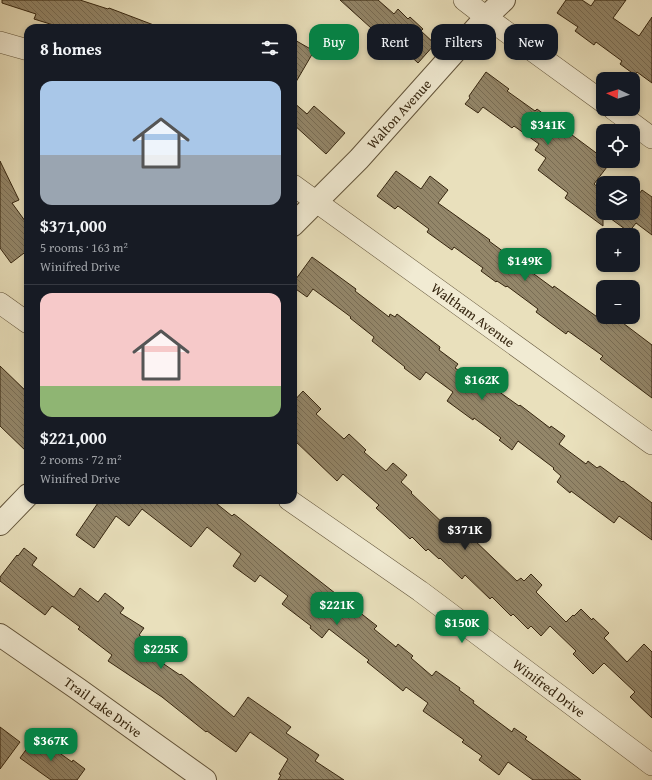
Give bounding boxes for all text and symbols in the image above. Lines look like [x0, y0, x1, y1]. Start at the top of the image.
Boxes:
chip: Buy [309, 24, 359, 60]
chip: Rent [367, 24, 423, 60]
chip: Filters [431, 24, 496, 60]
chip: New [504, 24, 558, 60]
text: 8 homes [40, 36, 102, 61]
icon: filters [259, 37, 281, 59]
north arrow [596, 72, 640, 116]
map controls [596, 72, 640, 324]
street label: Walton Avenue [362, 74, 436, 153]
icon: home [125, 107, 197, 179]
pin: $341K [520, 112, 576, 146]
text: $341K [530, 115, 566, 134]
button: locate [596, 124, 640, 168]
button: layers [596, 176, 640, 220]
text: $371,000 [40, 213, 106, 238]
button: + [596, 228, 640, 272]
text: 5 rooms · 163 m² [40, 238, 128, 257]
pin: $149K [497, 248, 553, 282]
text: $149K [507, 251, 543, 270]
text: Winifred Drive [40, 257, 120, 276]
street label: Waltham Avenue [427, 278, 519, 352]
button: − [596, 280, 640, 324]
icon: home [125, 319, 197, 391]
pin: $162K [454, 367, 510, 401]
text: $162K [464, 370, 500, 389]
text: $221,000 [40, 425, 106, 450]
text: 2 rooms · 72 m² [40, 450, 122, 469]
text: Winifred Drive [40, 469, 120, 488]
pin: $371K [437, 517, 493, 551]
text: $371K [447, 520, 483, 539]
pin: $221K [309, 592, 365, 626]
text: $221K [319, 595, 355, 614]
pin: $150K [434, 610, 490, 644]
text: $150K [444, 613, 480, 632]
pin: $225K [133, 636, 189, 670]
text: $225K [143, 639, 179, 658]
street label: Winifred Drive [509, 654, 590, 722]
street label: Trail Lake Drive [60, 672, 147, 742]
pin: $367K [23, 728, 79, 762]
text: $367K [33, 731, 69, 750]

